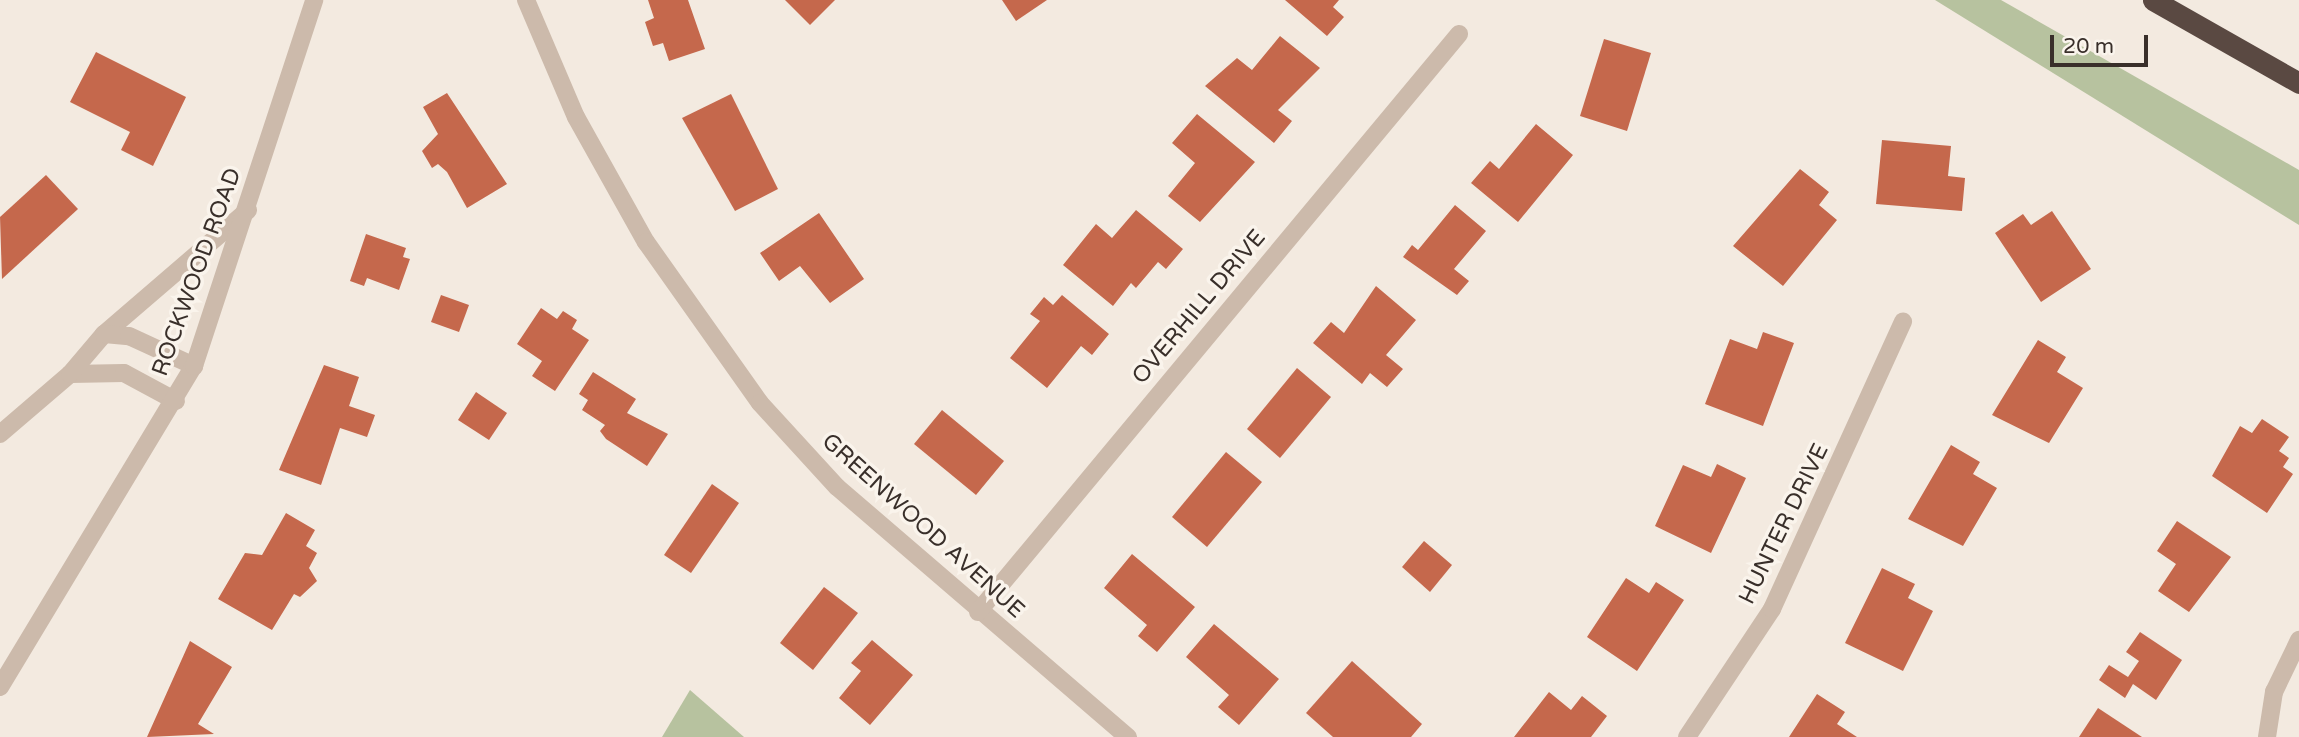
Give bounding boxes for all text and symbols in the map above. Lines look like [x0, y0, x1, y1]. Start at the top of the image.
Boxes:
scale bar [2054, 21, 2152, 65]
text: 20 m [2063, 34, 2114, 59]
street label: ROCKWOOD ROAD [147, 164, 247, 380]
street label: OVERHILL DRIVE [1127, 224, 1271, 390]
street label: GREENWOOD AVENUE [816, 428, 1030, 624]
street label: HUNTER DRIVE [1733, 439, 1835, 609]

